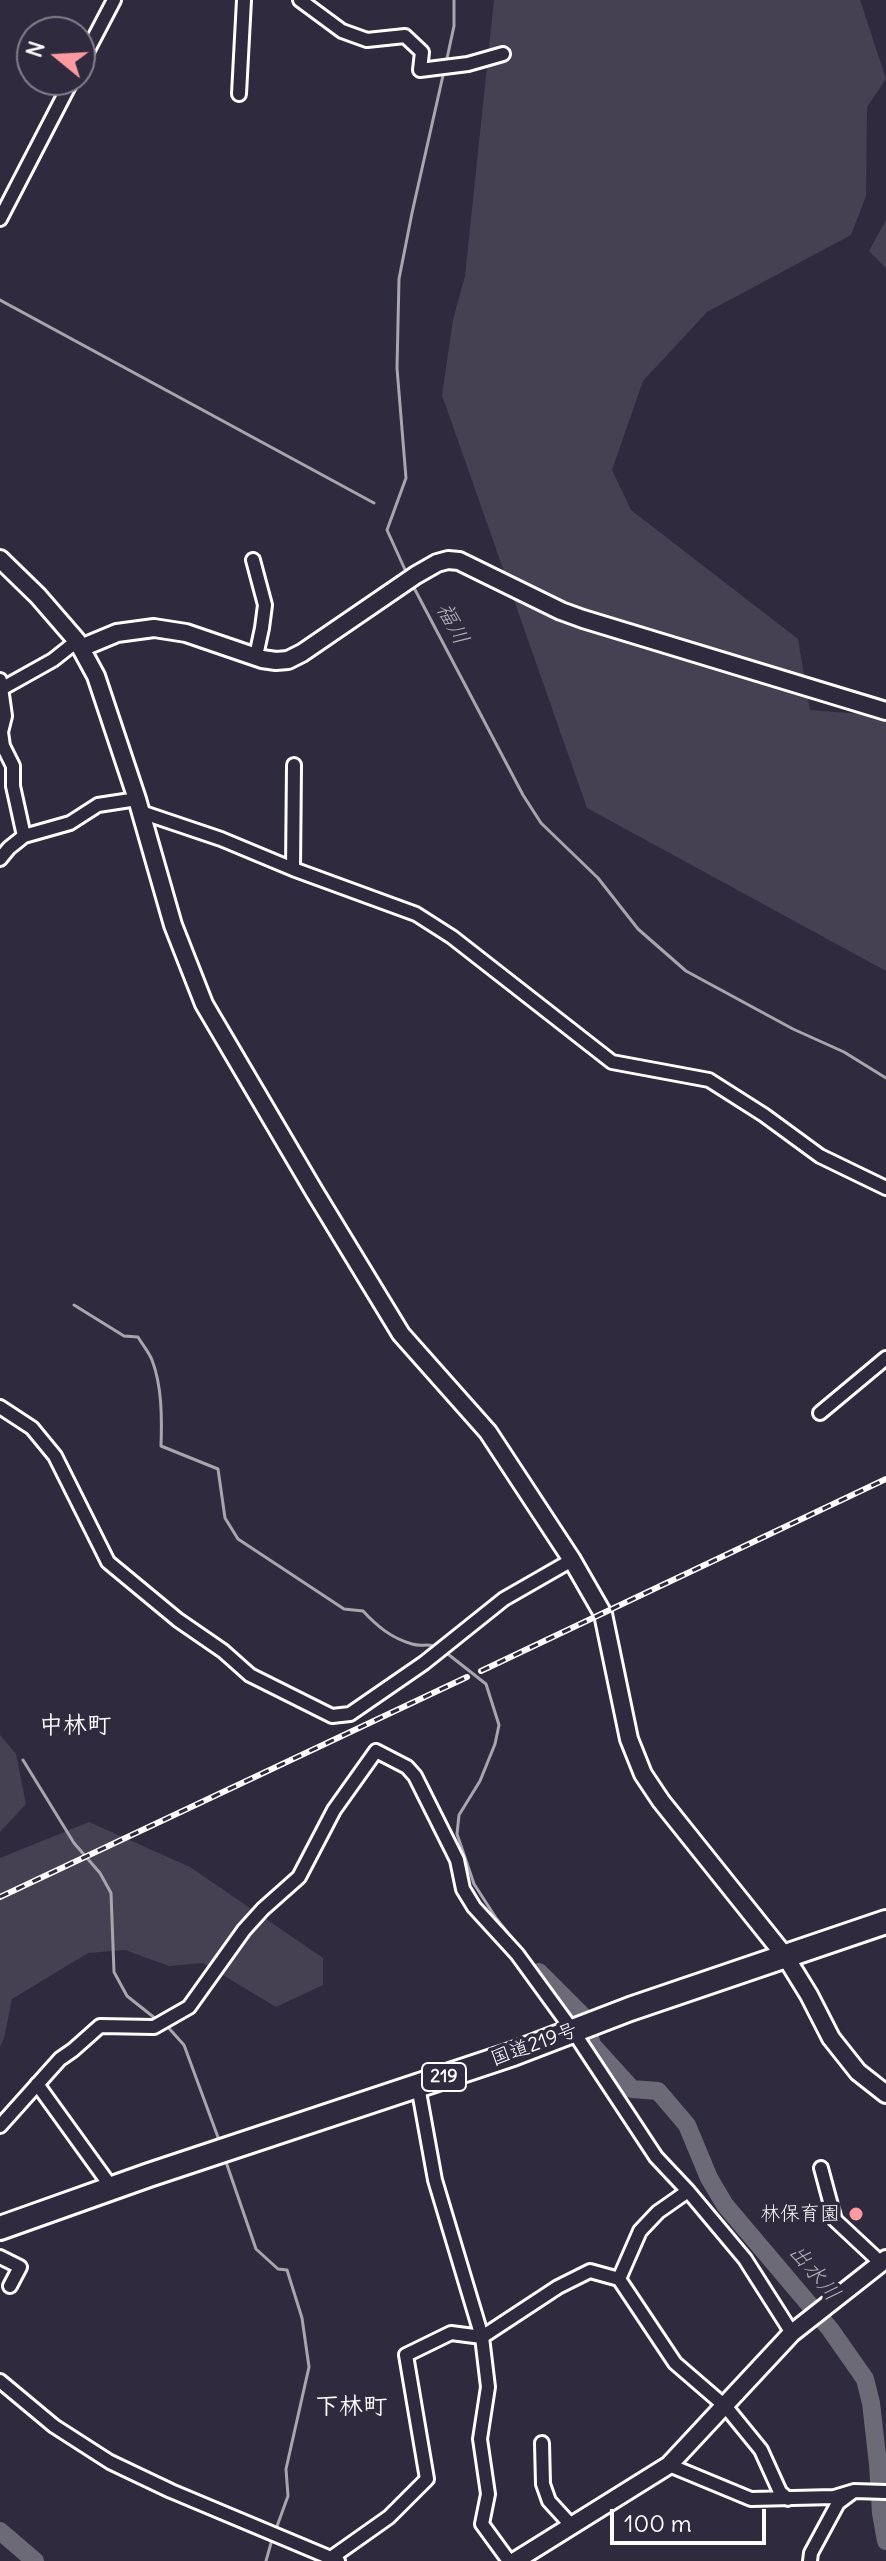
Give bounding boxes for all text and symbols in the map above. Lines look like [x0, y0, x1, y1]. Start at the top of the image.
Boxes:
north arrow [16, 16, 96, 96]
text: N [19, 38, 51, 61]
water label: 福川 [430, 598, 474, 650]
district label: 中林町 [39, 1712, 111, 1740]
street label: 国道219号 [487, 2018, 581, 2072]
road number: 219 [422, 2063, 466, 2091]
place label: 林保育園 [760, 2202, 840, 2226]
marker: 林保育園 [847, 2205, 865, 2223]
water label: 出水川 [783, 2239, 845, 2307]
district label: 下林町 [315, 2393, 387, 2421]
scale bar [614, 2493, 770, 2543]
text: 100 m [624, 2508, 692, 2538]

